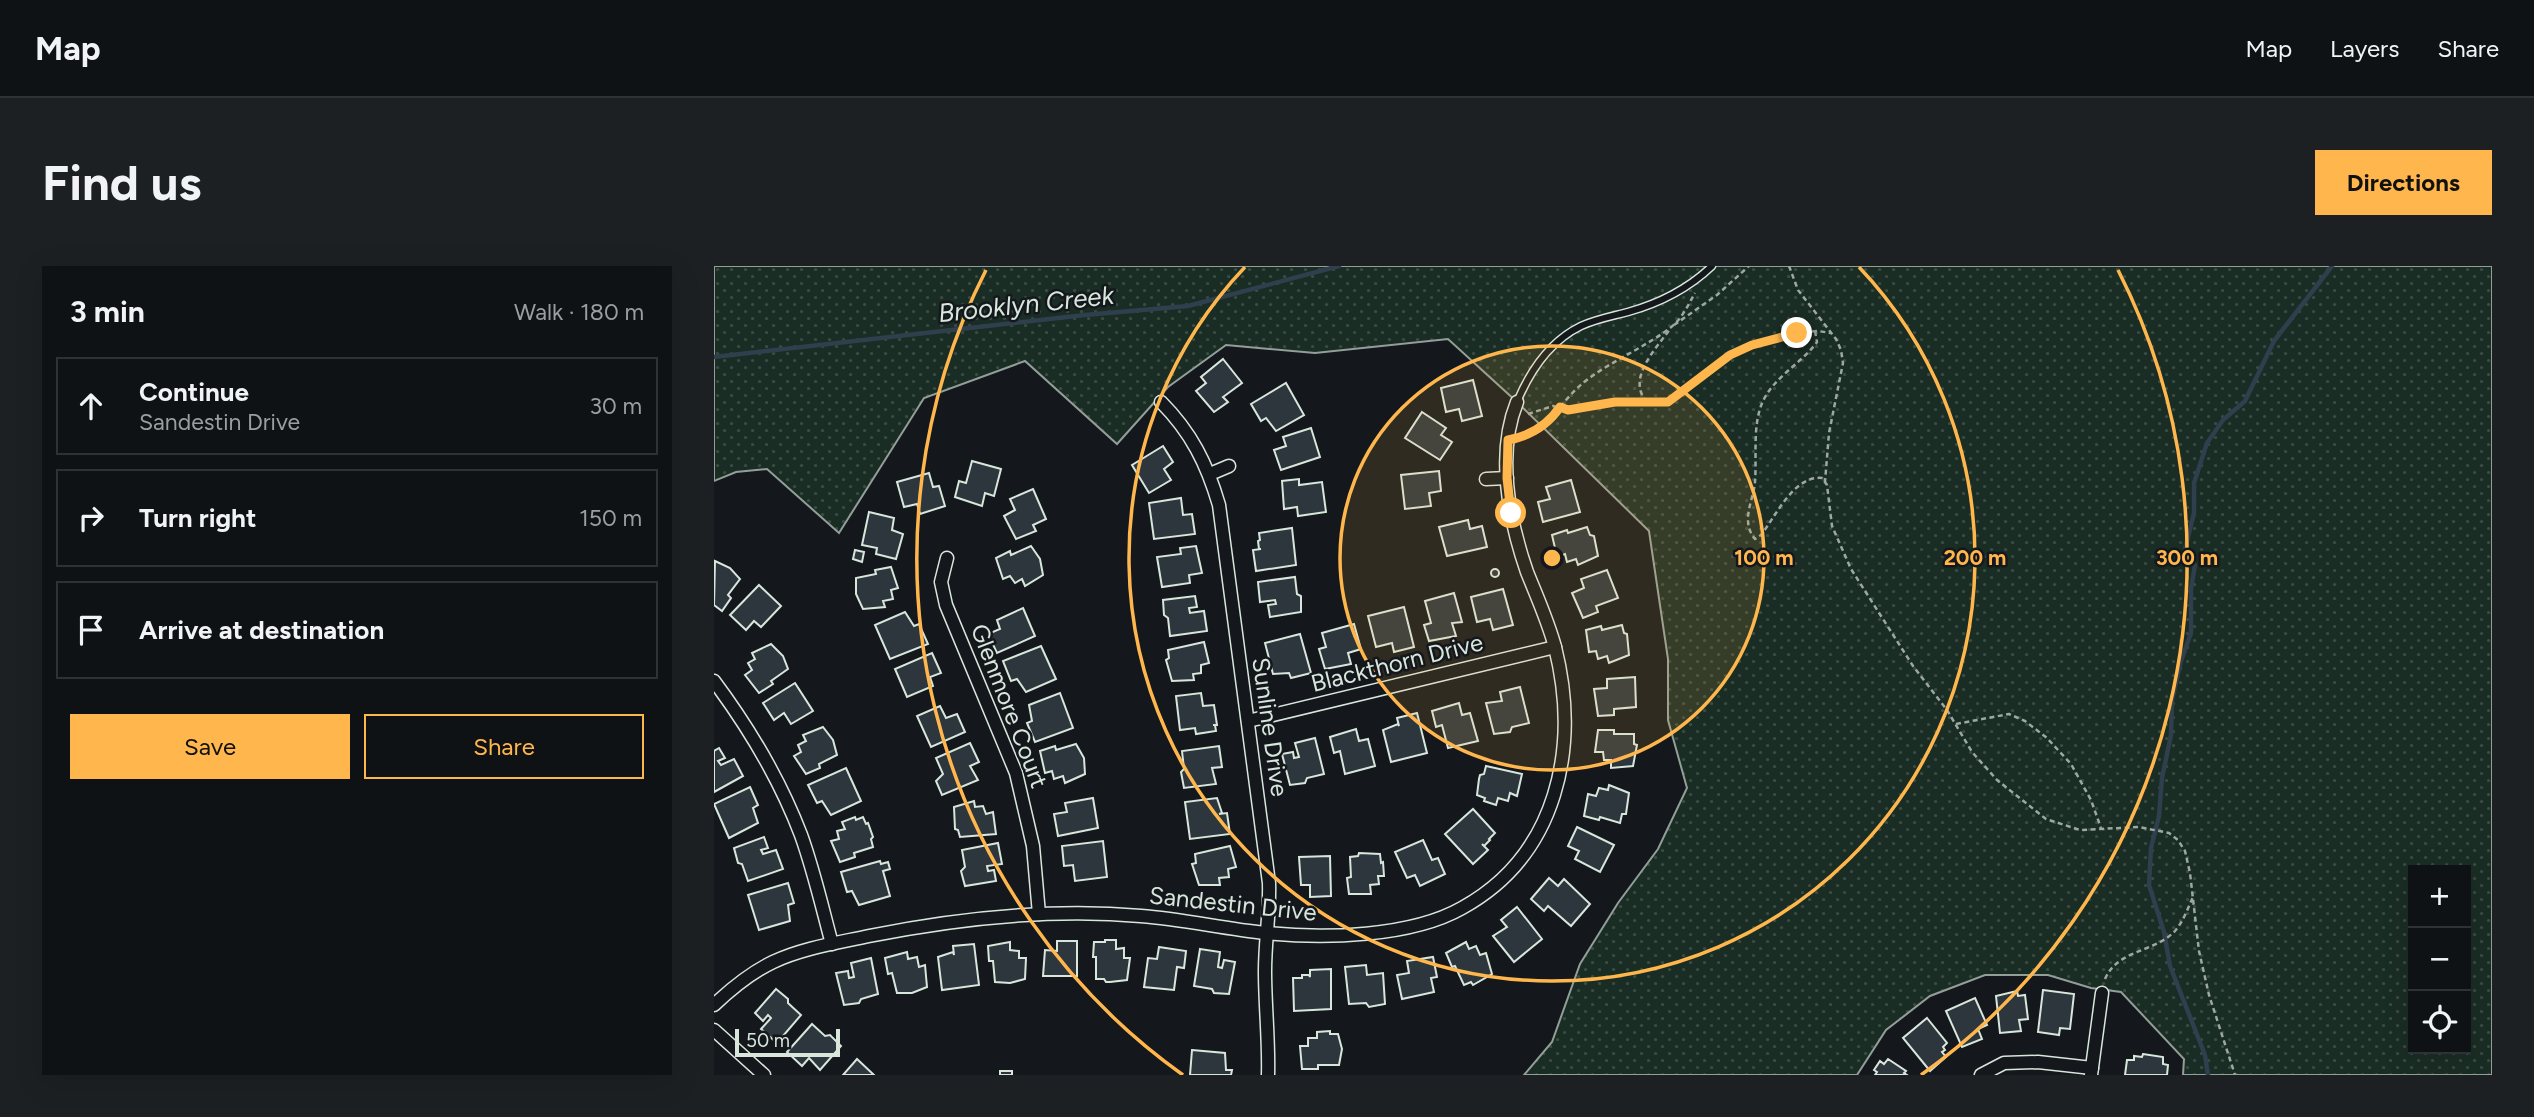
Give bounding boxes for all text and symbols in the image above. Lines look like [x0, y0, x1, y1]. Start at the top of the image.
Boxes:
text: Map [35, 29, 101, 68]
text: Map [2245, 34, 2292, 63]
text: Layers [2330, 34, 2399, 63]
text: Share [2437, 34, 2499, 63]
button: Directions [2315, 150, 2492, 215]
text: Find us [42, 153, 201, 212]
water label: Brooklyn Creek [937, 279, 1117, 329]
text: 3 min [70, 293, 145, 330]
text: Walk · 180 m [514, 298, 644, 326]
route end [1781, 317, 1812, 348]
text: Continue [139, 376, 249, 408]
icon: ahead [72, 387, 110, 425]
text: 30 m [589, 392, 642, 420]
text: Sandestin Drive [139, 408, 300, 436]
route start [1495, 497, 1526, 528]
icon: right [72, 499, 110, 537]
text: Turn right [139, 502, 256, 534]
text: 150 m [579, 504, 642, 532]
text: 100 m [1734, 545, 1794, 570]
text: 200 m [1944, 545, 2006, 570]
text: 300 m [2156, 545, 2218, 570]
centre of rings [1540, 546, 1564, 570]
icon: arrive [72, 611, 110, 649]
text: Arrive at destination [139, 614, 384, 646]
street label: Glenmore Court [965, 620, 1054, 792]
street label: Blackthorn Drive [1308, 627, 1486, 698]
street label: Sunline Drive [1246, 655, 1295, 798]
button: Save [70, 714, 350, 779]
button: Share [364, 714, 644, 779]
map controls [2408, 865, 2471, 1054]
button: + [2408, 865, 2471, 928]
street label: Sandestin Drive [1148, 880, 1318, 927]
button: − [2408, 928, 2471, 991]
button: locate [2408, 991, 2471, 1054]
scale bar [735, 1026, 840, 1058]
text: 50 m [746, 1029, 790, 1052]

